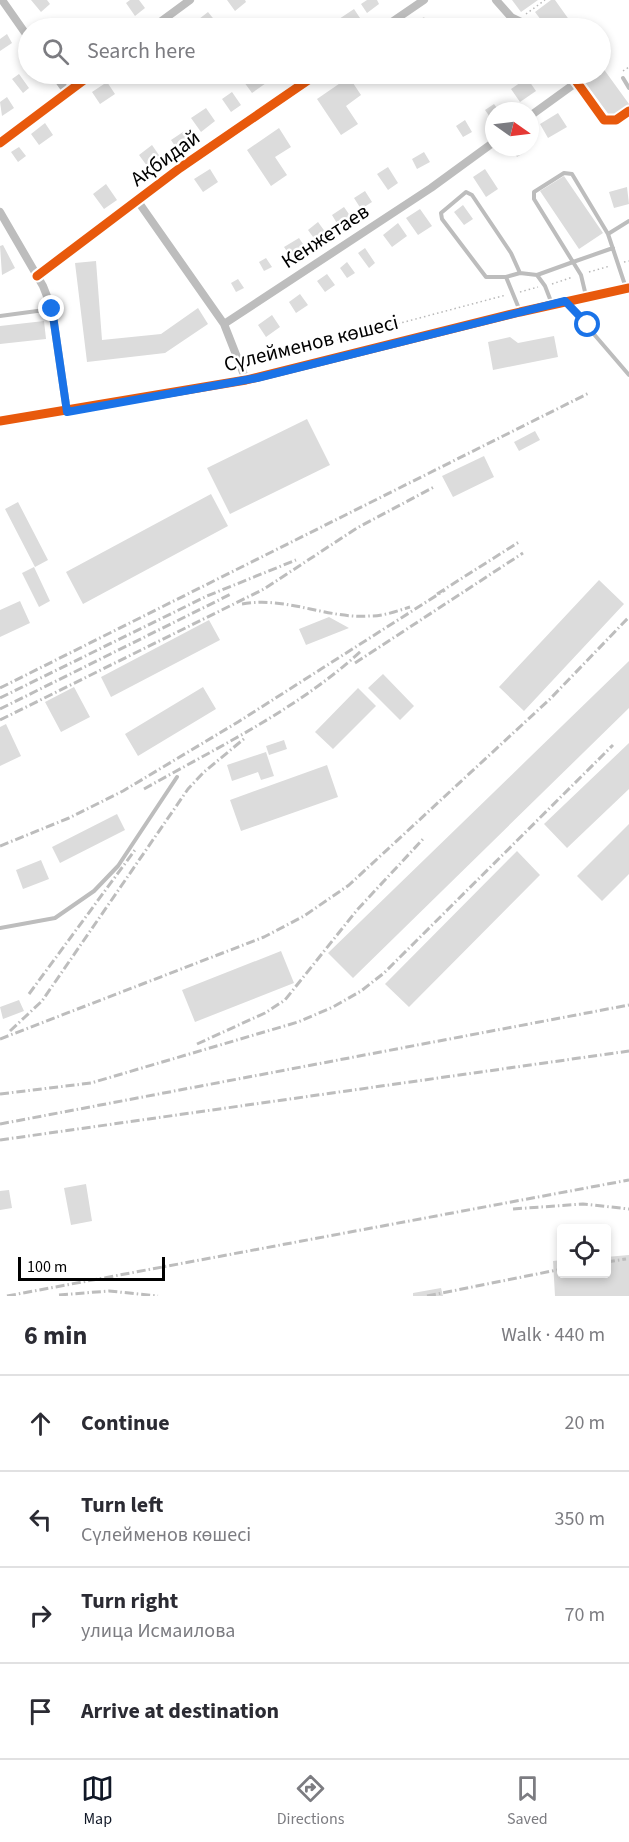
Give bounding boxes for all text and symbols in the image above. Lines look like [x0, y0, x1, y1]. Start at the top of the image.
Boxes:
search box [18, 18, 611, 84]
icon: search [39, 35, 72, 68]
text: Search here [87, 35, 195, 67]
north arrow [485, 102, 539, 156]
street label: Ақбидай [124, 122, 206, 194]
street label: Кенжетаев [275, 196, 375, 276]
route end [38, 295, 64, 321]
street label: Сүлейменов көшесі [221, 307, 401, 379]
route start [574, 311, 600, 337]
map controls [557, 1224, 611, 1278]
button: locate [557, 1224, 611, 1278]
scale bar [18, 1254, 165, 1282]
text: 100 m [27, 1256, 67, 1278]
text: 6 min [24, 1317, 87, 1354]
text: Walk · 440 m [501, 1321, 605, 1349]
icon: ahead [24, 1407, 57, 1440]
text: Continue [81, 1407, 170, 1439]
text: 20 m [565, 1409, 605, 1437]
text: Turn left [81, 1489, 163, 1521]
icon: left [24, 1503, 57, 1536]
text: 350 m [555, 1505, 605, 1533]
text: Сүлейменов көшесі [81, 1521, 251, 1549]
text: Turn right [81, 1585, 178, 1617]
icon: right [24, 1599, 57, 1632]
text: 70 m [565, 1601, 605, 1629]
text: улица Исмаилова [81, 1617, 235, 1645]
icon: arrive [24, 1695, 57, 1728]
text: Arrive at destination [81, 1695, 279, 1727]
tab: Map [81, 1772, 114, 1830]
tab: Directions [277, 1772, 344, 1830]
tab: Saved [507, 1772, 548, 1830]

